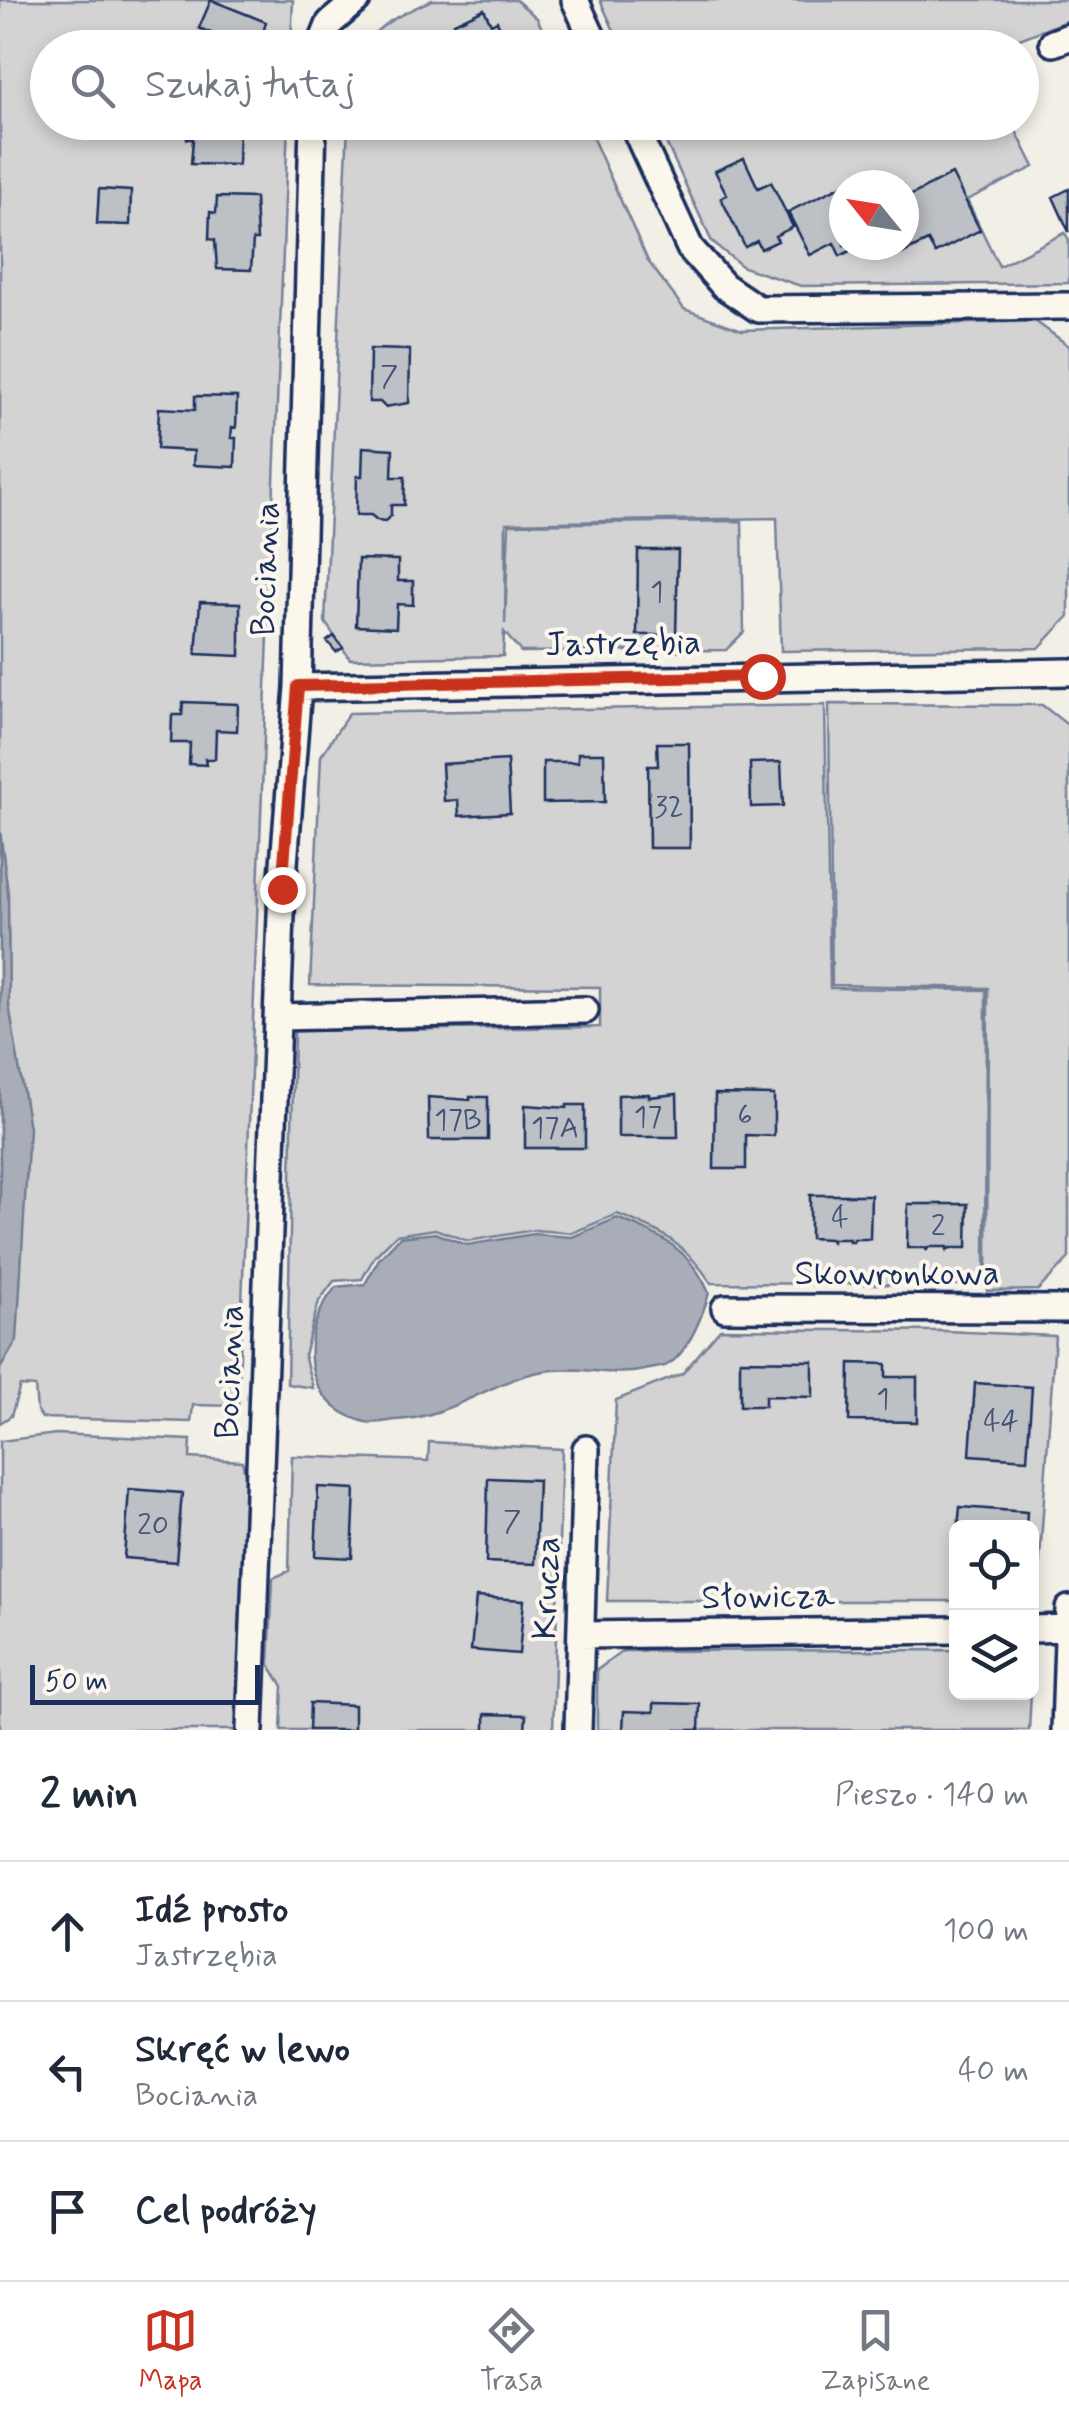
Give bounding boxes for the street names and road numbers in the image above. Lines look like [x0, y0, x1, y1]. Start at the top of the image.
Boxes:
street label: Bociania [241, 501, 291, 637]
street label: Jastrzębia [545, 620, 701, 668]
street label: Skowronkowa [795, 1251, 1000, 1297]
street label: Bociania [205, 1304, 255, 1440]
street label: Krucza [522, 1536, 572, 1640]
street label: Słowicza [701, 1573, 836, 1621]

